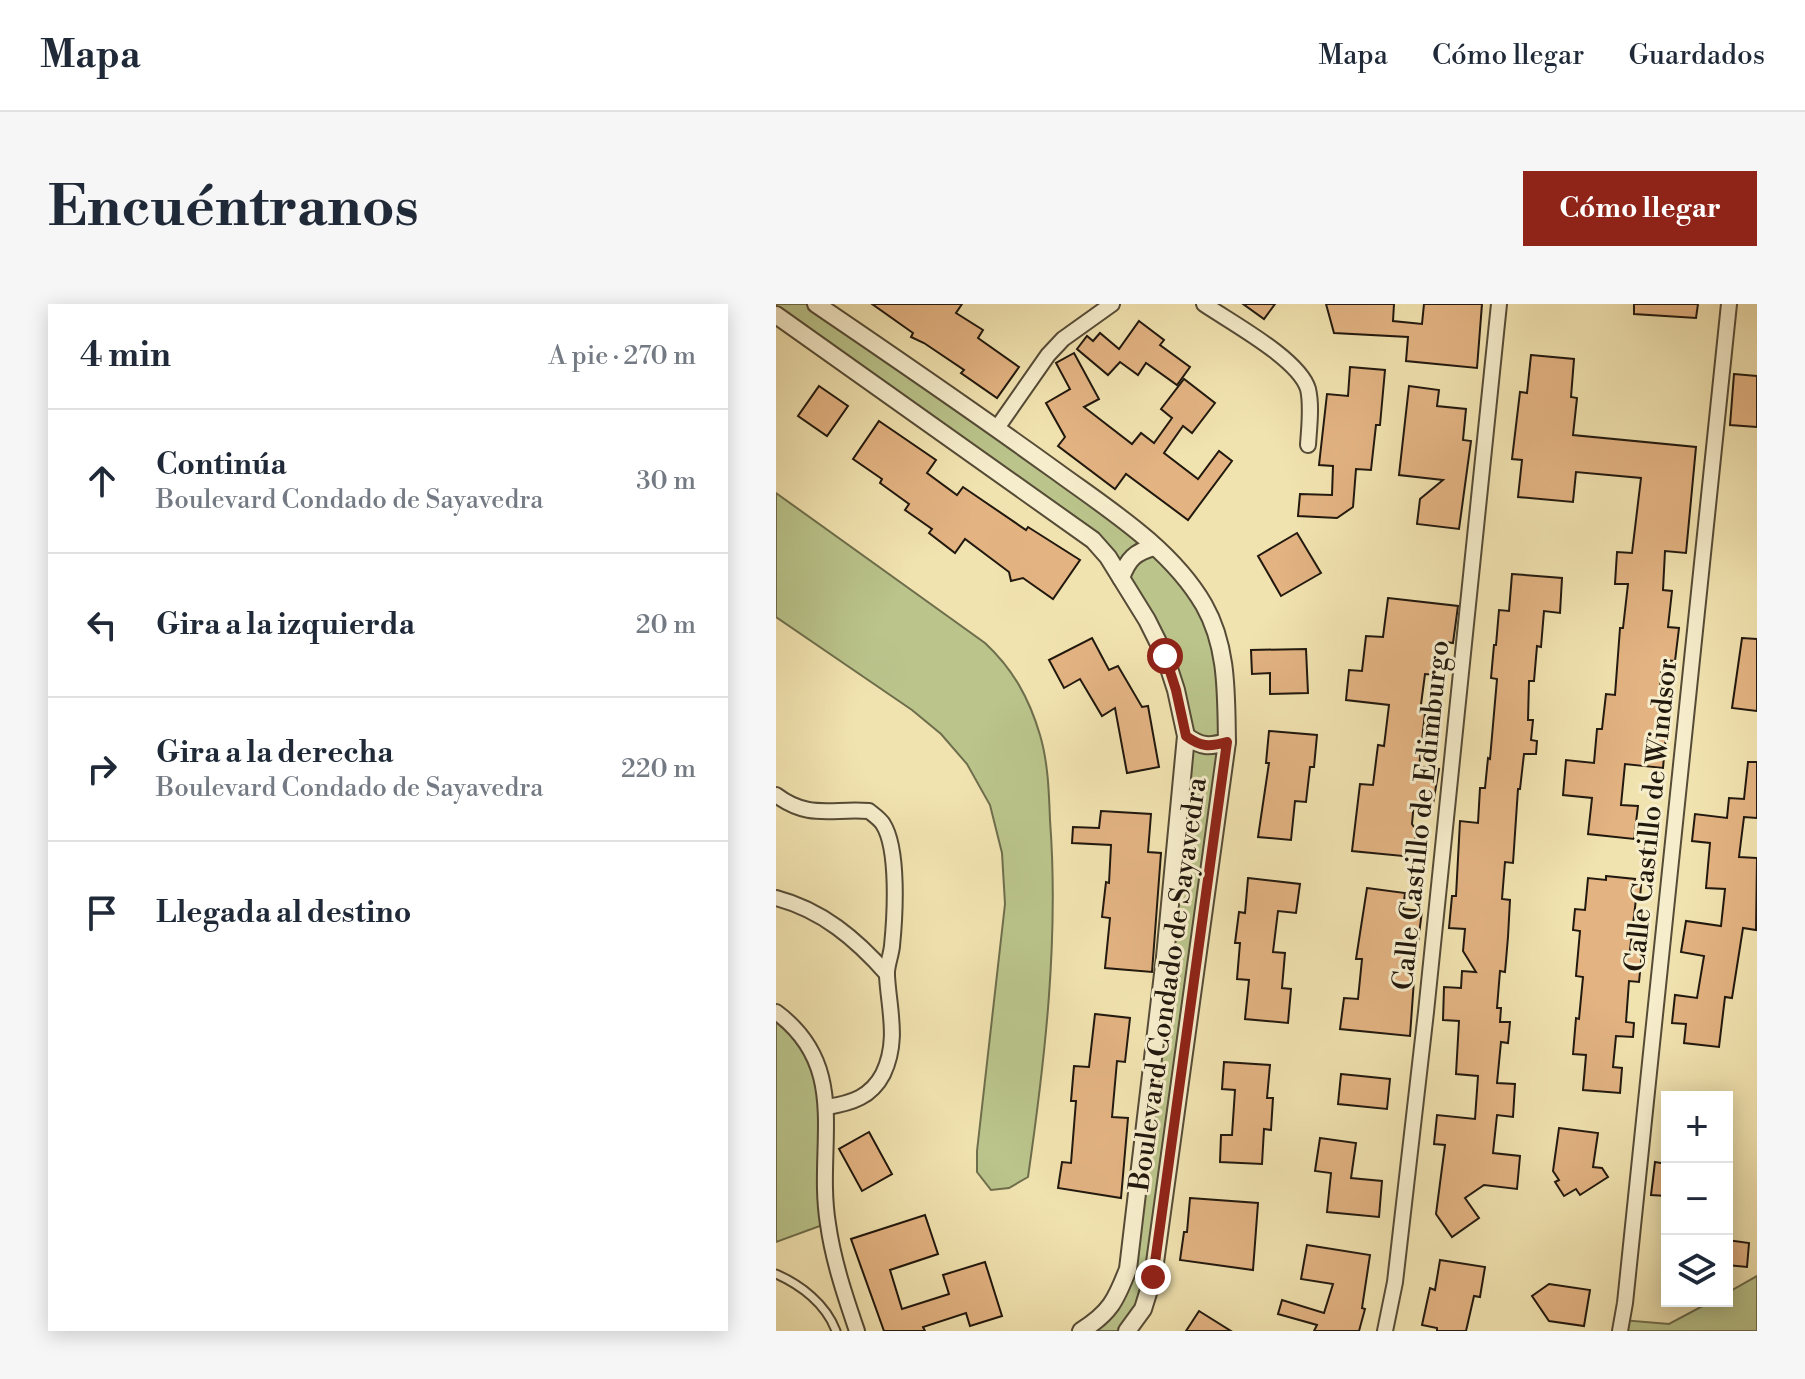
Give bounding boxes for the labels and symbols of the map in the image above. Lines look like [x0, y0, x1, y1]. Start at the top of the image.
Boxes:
route start [1147, 638, 1183, 674]
street label: Calle Castillo de Edimburgo [1386, 638, 1457, 992]
street label: Calle Castillo de Windsor [1618, 657, 1685, 974]
street label: Boulevard Condado de Sayavedra [1122, 774, 1215, 1194]
route end [1135, 1259, 1171, 1295]

